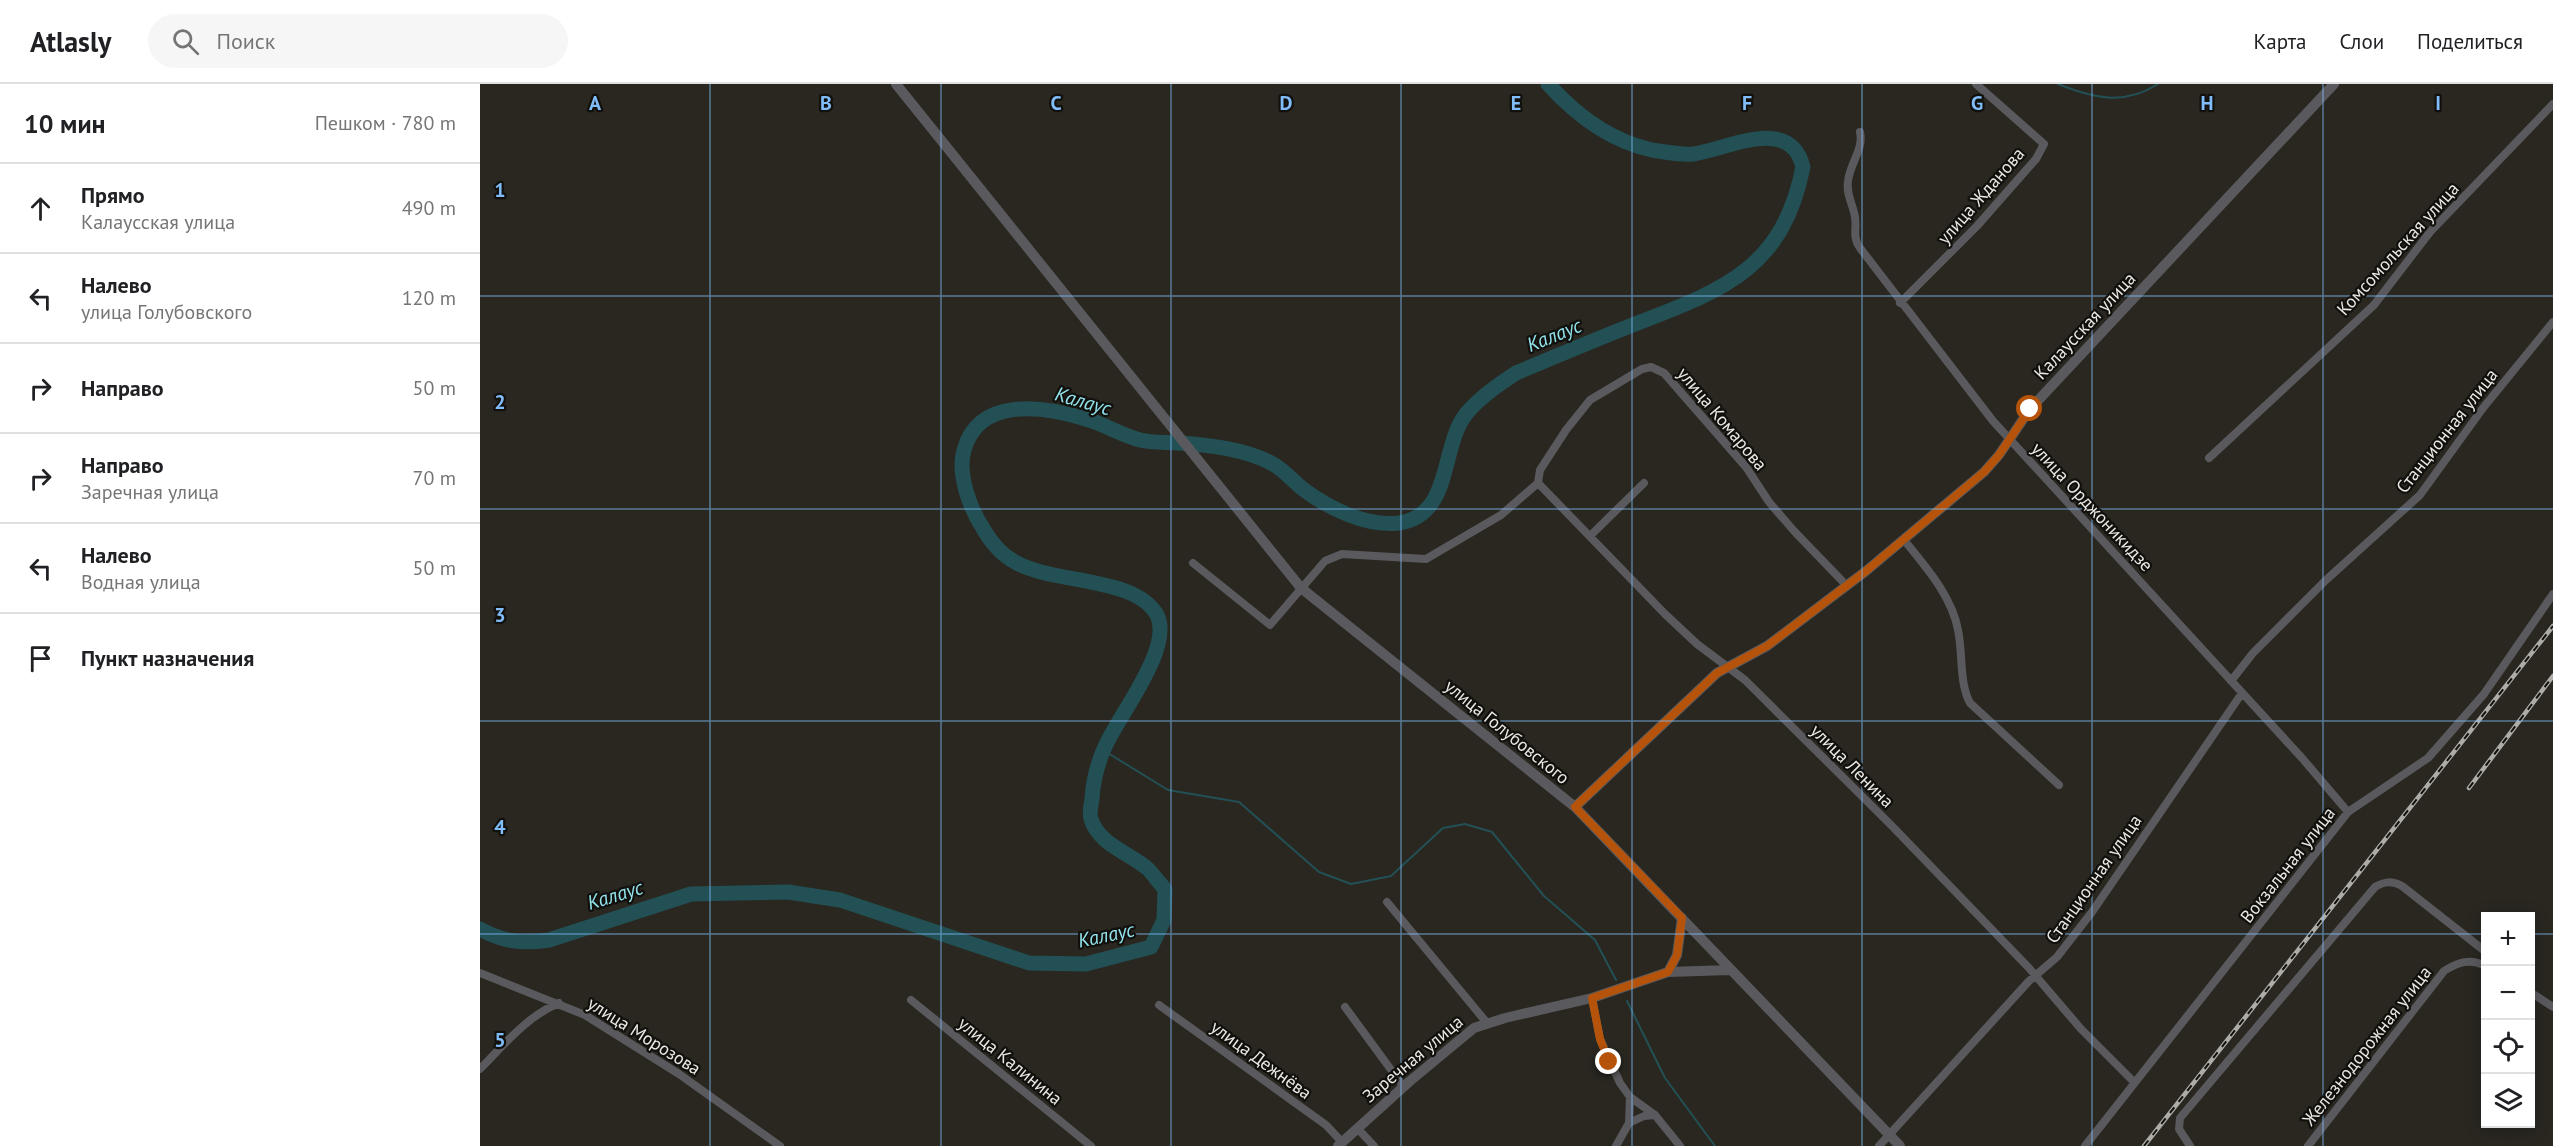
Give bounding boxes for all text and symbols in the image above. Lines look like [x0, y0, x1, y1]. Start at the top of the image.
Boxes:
search box [148, 14, 568, 68]
text: Atlasly [30, 23, 112, 60]
icon: search [169, 25, 202, 58]
text: Поиск [217, 27, 275, 55]
text: Карта [2253, 28, 2306, 55]
text: Слои [2339, 28, 2384, 55]
text: Поделиться [2417, 28, 2523, 55]
text: A [589, 90, 602, 116]
text: B [820, 90, 832, 116]
text: C [1050, 90, 1062, 116]
text: D [1280, 90, 1293, 116]
text: E [1511, 90, 1521, 116]
text: F [1742, 90, 1752, 116]
text: G [1971, 90, 1983, 116]
text: H [2200, 90, 2214, 116]
text: I [2435, 90, 2441, 116]
text: 10 мин [24, 107, 106, 140]
text: Пешком · 780 m [315, 110, 456, 136]
street label: улица Жданова [1932, 142, 2029, 249]
text: 1 [494, 177, 506, 203]
street label: Комсомольская улица [2332, 177, 2464, 320]
text: Прямо [81, 181, 144, 209]
icon: ahead [24, 192, 57, 225]
text: 490 m [402, 195, 456, 221]
text: Калаусская улица [81, 209, 235, 235]
street label: Калаусская улица [2029, 267, 2140, 384]
text: Налево [81, 271, 152, 299]
icon: left [24, 282, 57, 315]
text: 120 m [402, 285, 456, 311]
text: улица Голубовского [81, 299, 252, 325]
water label: Калаус [1523, 312, 1586, 358]
street label: улица Комарова [1672, 362, 1772, 475]
street label: Станционная улица [2391, 364, 2502, 498]
icon: right [24, 372, 57, 405]
text: Направо [81, 374, 164, 402]
text: 50 m [413, 375, 456, 401]
water label: Калаус [1052, 381, 1115, 422]
text: 2 [494, 389, 506, 415]
route start [2016, 395, 2042, 421]
street label: улица Орджоникидзе [2027, 437, 2158, 576]
text: Направо [81, 451, 164, 479]
icon: right [24, 462, 57, 495]
text: 70 m [413, 465, 456, 491]
text: Заречная улица [81, 479, 219, 505]
text: Налево [81, 541, 152, 569]
icon: left [24, 552, 57, 585]
text: 50 m [413, 555, 456, 581]
text: Водная улица [81, 569, 201, 595]
text: 3 [494, 602, 506, 628]
icon: arrive [24, 642, 57, 675]
text: Пункт назначения [81, 644, 254, 672]
street label: улица Голубовского [1440, 674, 1574, 789]
street label: улица Ленина [1806, 719, 1899, 812]
street label: Вокзальная улица [2235, 802, 2340, 927]
street label: Станционная улица [2041, 810, 2147, 948]
text: 4 [494, 814, 506, 840]
water label: Калаус [584, 874, 647, 916]
map controls [2481, 912, 2535, 1128]
button: + [2481, 912, 2535, 966]
water label: Калаус [1075, 916, 1137, 954]
street label: Железнодорожная улица [2296, 961, 2436, 1131]
button: − [2481, 966, 2535, 1020]
street label: улица Морозова [583, 992, 705, 1080]
street label: Заречная улица [1358, 1010, 1468, 1107]
street label: улица Калинина [953, 1012, 1067, 1110]
street label: улица Дежнёва [1206, 1015, 1316, 1104]
button: locate [2481, 1020, 2535, 1074]
text: 5 [494, 1027, 506, 1053]
route end [1595, 1048, 1621, 1074]
button: layers [2481, 1074, 2535, 1128]

